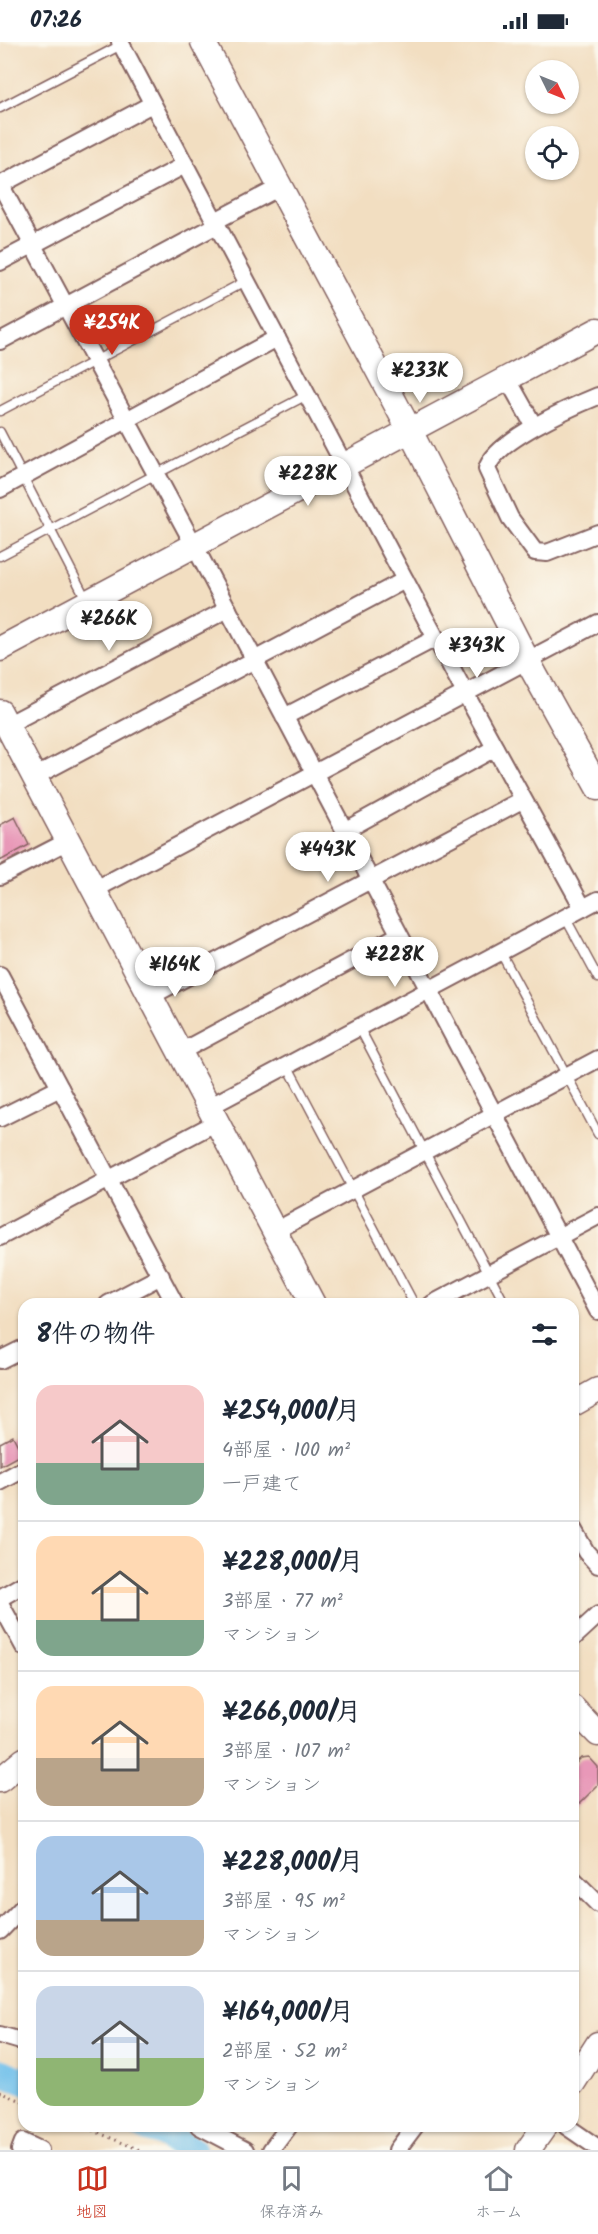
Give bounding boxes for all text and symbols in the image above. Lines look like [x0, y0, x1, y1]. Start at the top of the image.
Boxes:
text: 07:26 [30, 4, 82, 39]
north arrow [525, 60, 579, 114]
map controls [525, 60, 579, 180]
button: locate [525, 126, 579, 180]
pin: ¥254K [70, 305, 154, 356]
text: ¥254K [83, 308, 141, 340]
pin: ¥233K [378, 353, 462, 404]
text: ¥233K [391, 356, 449, 388]
pin: ¥228K [266, 456, 350, 507]
text: ¥228K [278, 459, 338, 491]
pin: ¥266K [67, 601, 151, 652]
text: ¥266K [80, 604, 138, 636]
pin: ¥343K [435, 628, 519, 679]
text: ¥343K [448, 631, 506, 663]
pin: ¥443K [286, 832, 370, 883]
text: ¥443K [299, 835, 357, 867]
pin: ¥228K [353, 937, 437, 988]
text: ¥228K [365, 940, 425, 972]
pin: ¥164K [133, 947, 217, 998]
text: ¥164K [149, 950, 201, 982]
text: 8件の物件 [36, 1314, 155, 1356]
icon: filters [528, 1318, 561, 1351]
text: ¥254,000/月 [222, 1391, 361, 1433]
icon: home [84, 1409, 156, 1481]
text: 4部屋 · 100 m² [222, 1435, 350, 1467]
text: 一戸建て [222, 1469, 302, 1501]
text: ¥228,000/月 [222, 1542, 364, 1584]
icon: home [84, 1560, 156, 1632]
text: 3部屋 · 77 m² [222, 1586, 343, 1618]
text: マンション [222, 1620, 321, 1652]
text: ¥266,000/月 [222, 1692, 362, 1734]
icon: home [84, 1710, 156, 1782]
text: 3部屋 · 107 m² [222, 1736, 350, 1768]
text: マンション [222, 1770, 321, 1802]
text: ¥228,000/月 [222, 1842, 364, 1884]
icon: home [84, 1860, 156, 1932]
text: 3部屋 · 95 m² [222, 1886, 345, 1918]
text: マンション [222, 1920, 321, 1952]
text: ¥164,000/月 [222, 1992, 354, 2034]
icon: home [84, 2010, 156, 2082]
text: 2部屋 · 52 m² [222, 2036, 347, 2068]
text: マンション [222, 2070, 321, 2102]
tab: 地図 [76, 2162, 109, 2225]
tab: 保存済み [260, 2162, 324, 2225]
tab: ホーム [475, 2162, 522, 2225]

